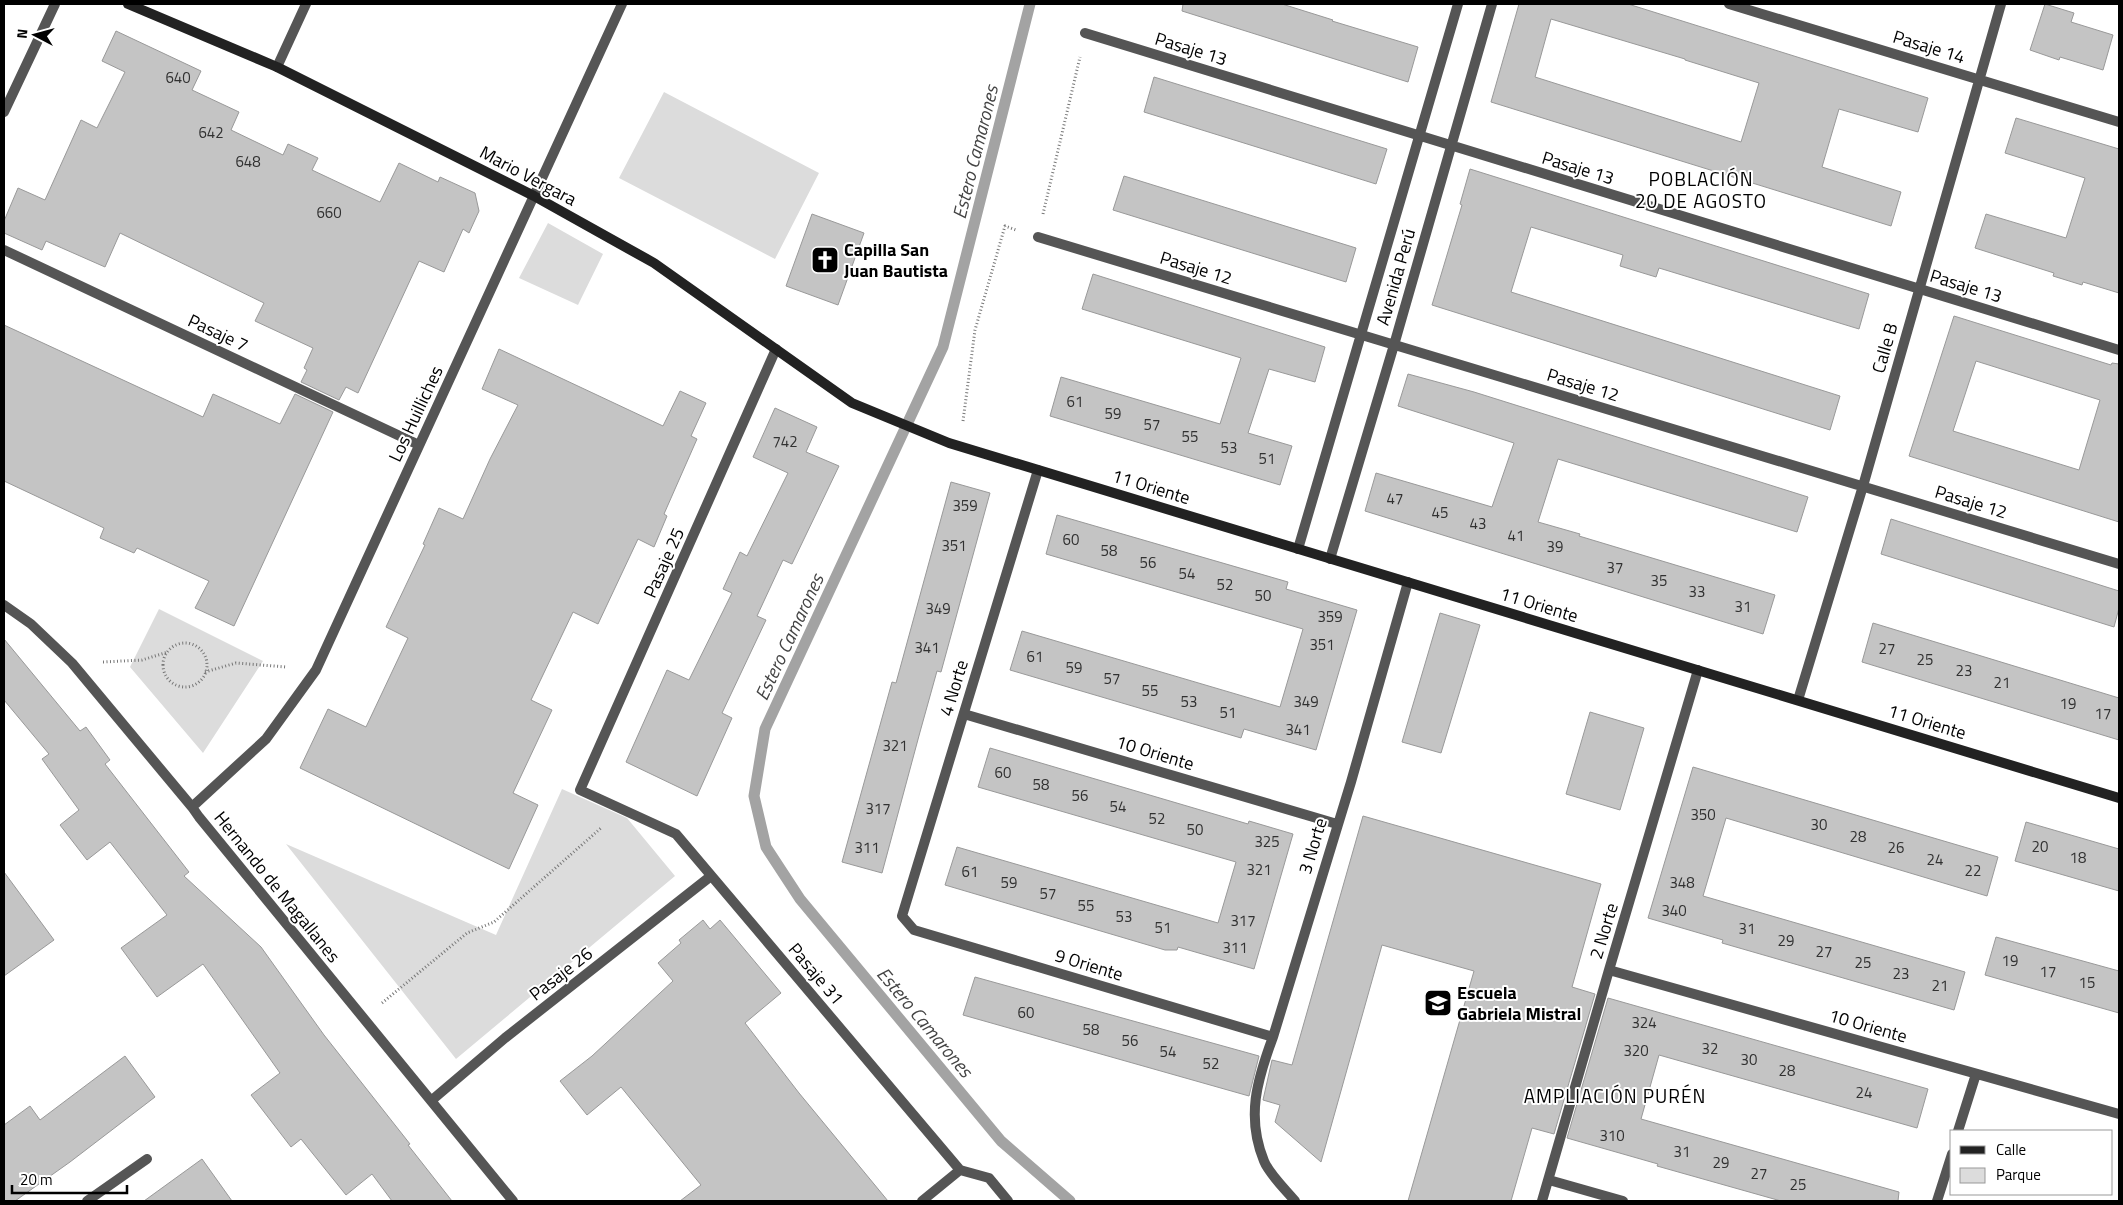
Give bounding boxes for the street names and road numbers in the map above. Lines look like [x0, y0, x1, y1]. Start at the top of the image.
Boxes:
street label: Pasaje 14 [1890, 23, 1969, 70]
street label: Pasaje 13 [1152, 25, 1231, 72]
street label: Mario Vergara [475, 139, 582, 212]
street label: Pasaje 13 [1539, 144, 1618, 191]
street label: Avenida Perú [1369, 225, 1422, 328]
street label: Pasaje 12 [1157, 244, 1236, 291]
street label: Pasaje 13 [1927, 262, 2006, 309]
street label: Pasaje 7 [183, 307, 253, 358]
street label: Calle B [1864, 320, 1905, 376]
street label: Los Huilliches [381, 361, 450, 466]
street label: Pasaje 12 [1544, 361, 1623, 408]
street label: 11 Oriente [1109, 462, 1193, 511]
street label: Pasaje 12 [1932, 478, 2011, 525]
street label: Pasaje 25 [636, 523, 691, 602]
street label: 11 Oriente [1497, 580, 1581, 629]
street label: 4 Norte [932, 657, 975, 719]
street label: 11 Oriente [1885, 697, 1969, 746]
street label: 10 Oriente [1113, 728, 1197, 777]
street label: Hernando de Magallanes [208, 805, 347, 968]
street label: 3 Norte [1291, 815, 1334, 877]
street label: 2 Norte [1582, 900, 1625, 962]
street label: Pasaje 31 [782, 937, 851, 1011]
street label: Pasaje 26 [523, 940, 598, 1007]
street label: 9 Oriente [1052, 941, 1127, 988]
street label: 10 Oriente [1826, 1001, 1910, 1050]

